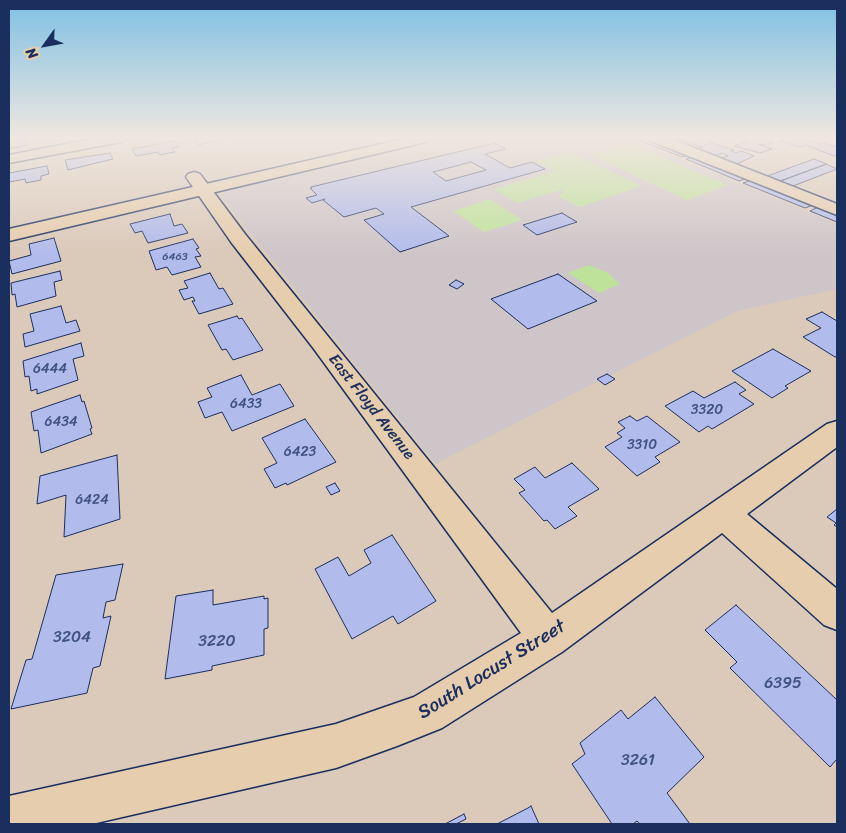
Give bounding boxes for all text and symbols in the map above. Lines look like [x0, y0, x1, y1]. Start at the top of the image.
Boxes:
north arrow [20, 20, 70, 70]
text: N [19, 42, 45, 64]
house number: 6463 [162, 250, 188, 264]
street label: East Floyd Avenue [324, 350, 418, 464]
house number: 6444 [33, 361, 67, 377]
house number: 6433 [230, 396, 262, 412]
house number: 3320 [691, 402, 723, 418]
house number: 6434 [44, 414, 78, 430]
house number: 3310 [627, 437, 657, 453]
house number: 6423 [284, 444, 316, 460]
house number: 6424 [75, 492, 109, 508]
street label: South Locust Street [414, 615, 570, 725]
house number: 3204 [53, 628, 91, 648]
house number: 3220 [198, 632, 236, 652]
house number: 6395 [764, 674, 802, 694]
house number: 3261 [621, 751, 655, 771]

